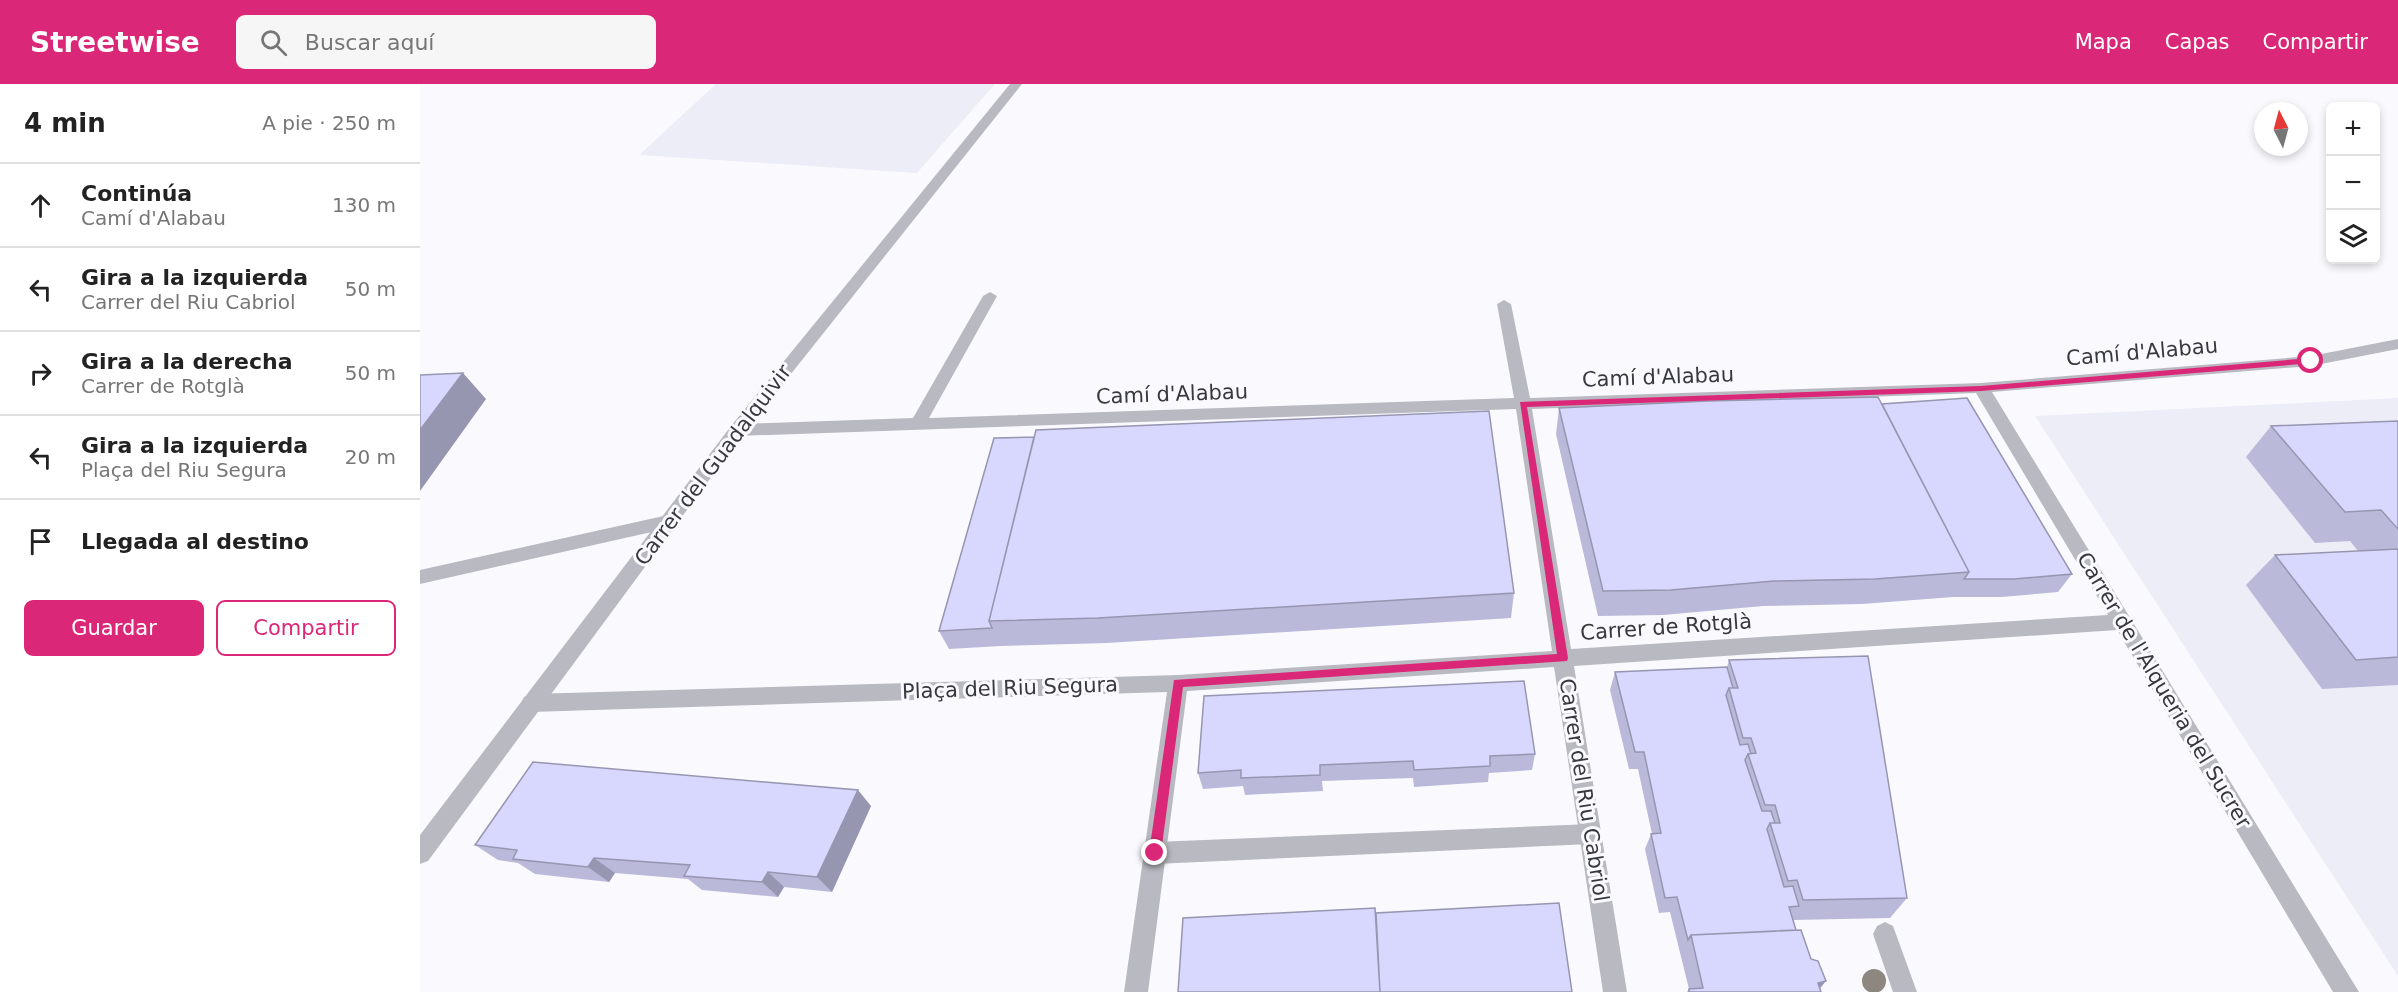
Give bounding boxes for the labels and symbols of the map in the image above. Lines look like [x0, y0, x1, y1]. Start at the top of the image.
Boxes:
north arrow [2254, 102, 2308, 156]
street label: Camí d'Alabau [2065, 333, 2219, 371]
route start [2297, 347, 2323, 373]
street label: Carrer del Guadalquivir [630, 360, 796, 570]
street label: Camí d'Alabau [1582, 362, 1734, 392]
street label: Camí d'Alabau [1096, 379, 1248, 409]
street label: Carrer de l'Alqueria del Sucrer [2072, 548, 2256, 832]
street label: Carrer de Rotglà [1579, 609, 1753, 645]
street label: Plaça del Riu Segura [902, 672, 1118, 704]
street label: Carrer del Riu Cabriol [1555, 677, 1613, 903]
route end [1141, 839, 1167, 865]

